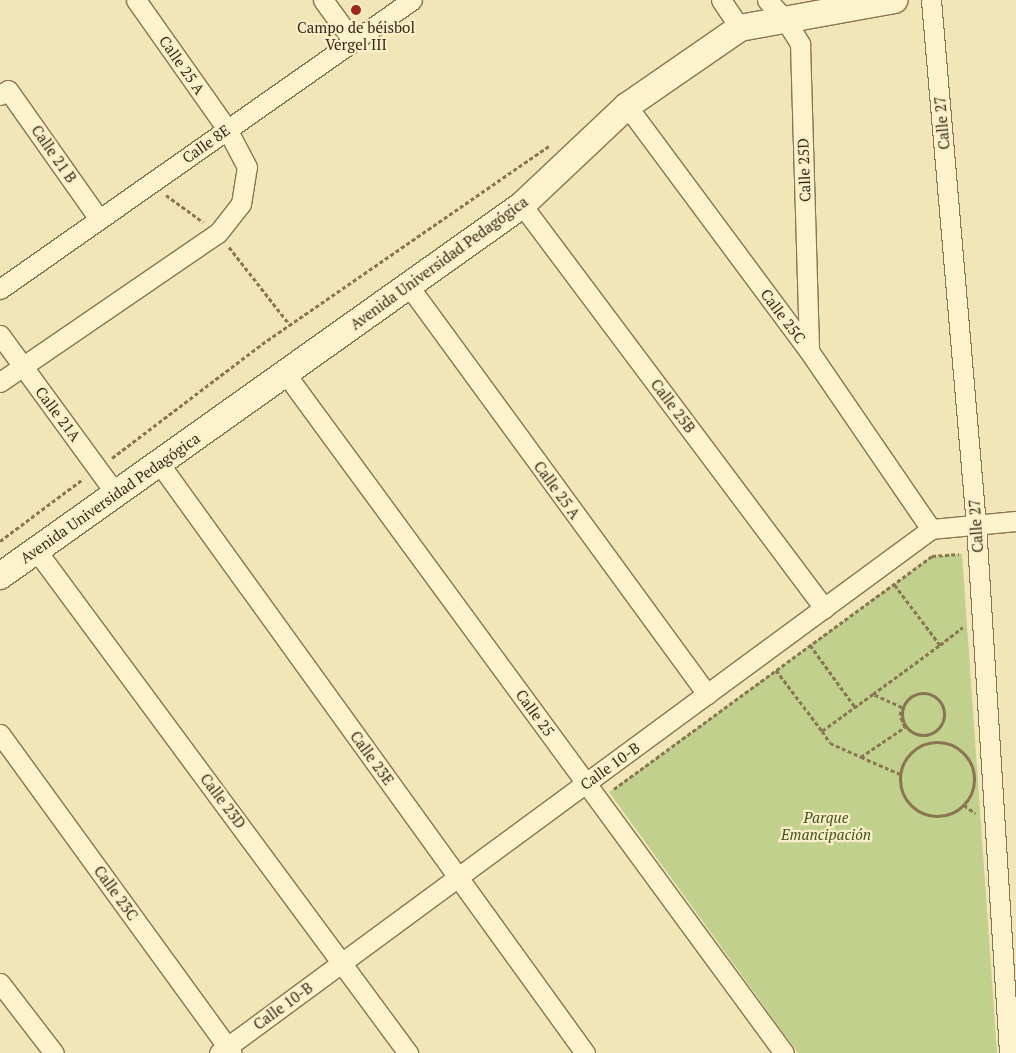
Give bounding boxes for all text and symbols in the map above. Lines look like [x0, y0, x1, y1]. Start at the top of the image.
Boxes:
marker: Campo de béisbol Vergel III [350, 4, 362, 16]
place label: Campo de béisbol Vergel III [297, 18, 415, 53]
street label: Calle 25 A [155, 32, 209, 98]
street label: Calle 27 [931, 96, 953, 150]
street label: Calle 8E [179, 121, 233, 167]
street label: Calle 21 B [28, 122, 80, 186]
street label: Calle 25D [794, 138, 814, 202]
street label: Avenida Universidad Pedagógica [347, 192, 531, 334]
street label: Calle 25C [757, 285, 809, 347]
street label: Calle 25B [647, 376, 699, 436]
street label: Calle 21A [32, 383, 84, 445]
street label: Avenida Universidad Pedagógica [17, 429, 203, 567]
street label: Calle 25 A [530, 457, 584, 523]
street label: Calle 27 [965, 499, 987, 553]
street label: Calle 25 [512, 686, 558, 740]
street label: Calle 23E [346, 728, 398, 788]
street label: Calle 10-B [577, 738, 643, 794]
street label: Calle 23D [197, 770, 249, 832]
park label: Parque Emancipación [781, 808, 871, 843]
street label: Calle 23C [90, 862, 142, 924]
street label: Calle 10-B [250, 978, 316, 1034]

